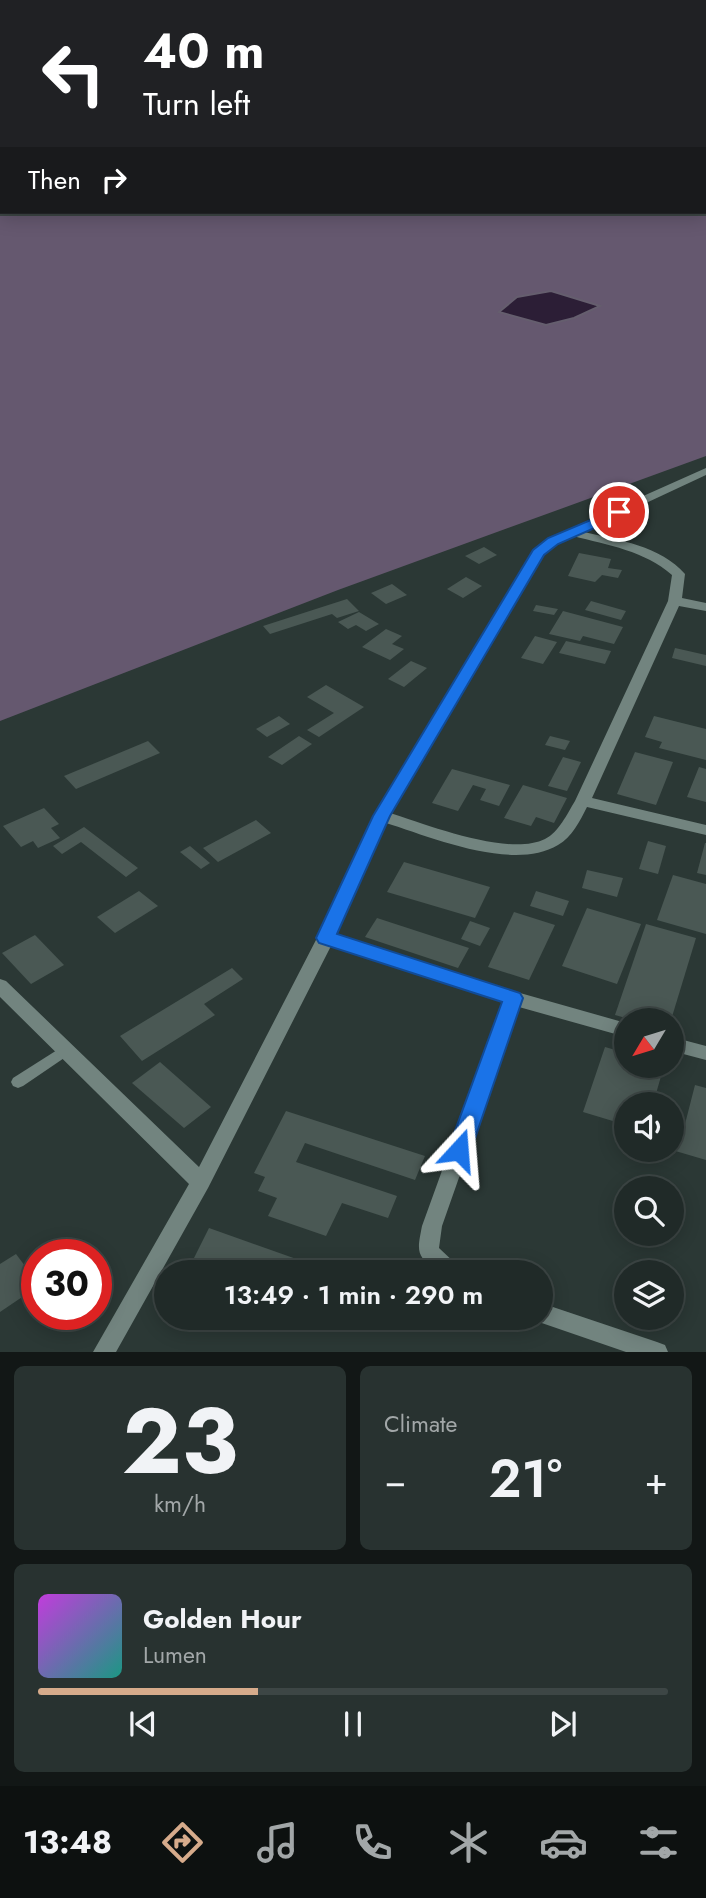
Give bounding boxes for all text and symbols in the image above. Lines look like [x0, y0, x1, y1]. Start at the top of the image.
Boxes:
text: 40 m [143, 16, 265, 86]
icon: left [28, 28, 119, 119]
text: Turn left [143, 81, 250, 127]
text: Then [28, 161, 81, 199]
icon: right [95, 161, 133, 199]
pin [589, 482, 649, 542]
icon: arrive [600, 493, 638, 531]
north arrow [614, 1008, 684, 1078]
map controls [614, 1008, 684, 1330]
button: sound [614, 1092, 684, 1162]
position arrow [422, 1113, 496, 1187]
button: search [614, 1176, 684, 1246]
speed limit sign: 30 [21, 1239, 112, 1330]
button: layers [614, 1260, 684, 1330]
text: 13:49 · 1 min · 290 m [224, 1276, 483, 1314]
text: 23 [122, 1376, 238, 1507]
text: Climate [384, 1407, 457, 1441]
text: 21° [489, 1441, 562, 1517]
text: − [384, 1453, 406, 1508]
text: + [645, 1453, 668, 1508]
text: km/h [154, 1487, 206, 1521]
text: Golden Hour [143, 1600, 302, 1638]
text: Lumen [143, 1638, 207, 1672]
icon: previous [124, 1705, 162, 1743]
icon: pause [334, 1705, 372, 1743]
icon: next [544, 1705, 582, 1743]
icon: directions [158, 1818, 207, 1867]
icon: music [253, 1818, 302, 1867]
icon: phone [348, 1818, 397, 1867]
icon: climate [444, 1818, 493, 1867]
icon: car [539, 1818, 588, 1867]
icon: filters [634, 1818, 683, 1867]
text: 13:48 [23, 1819, 112, 1865]

